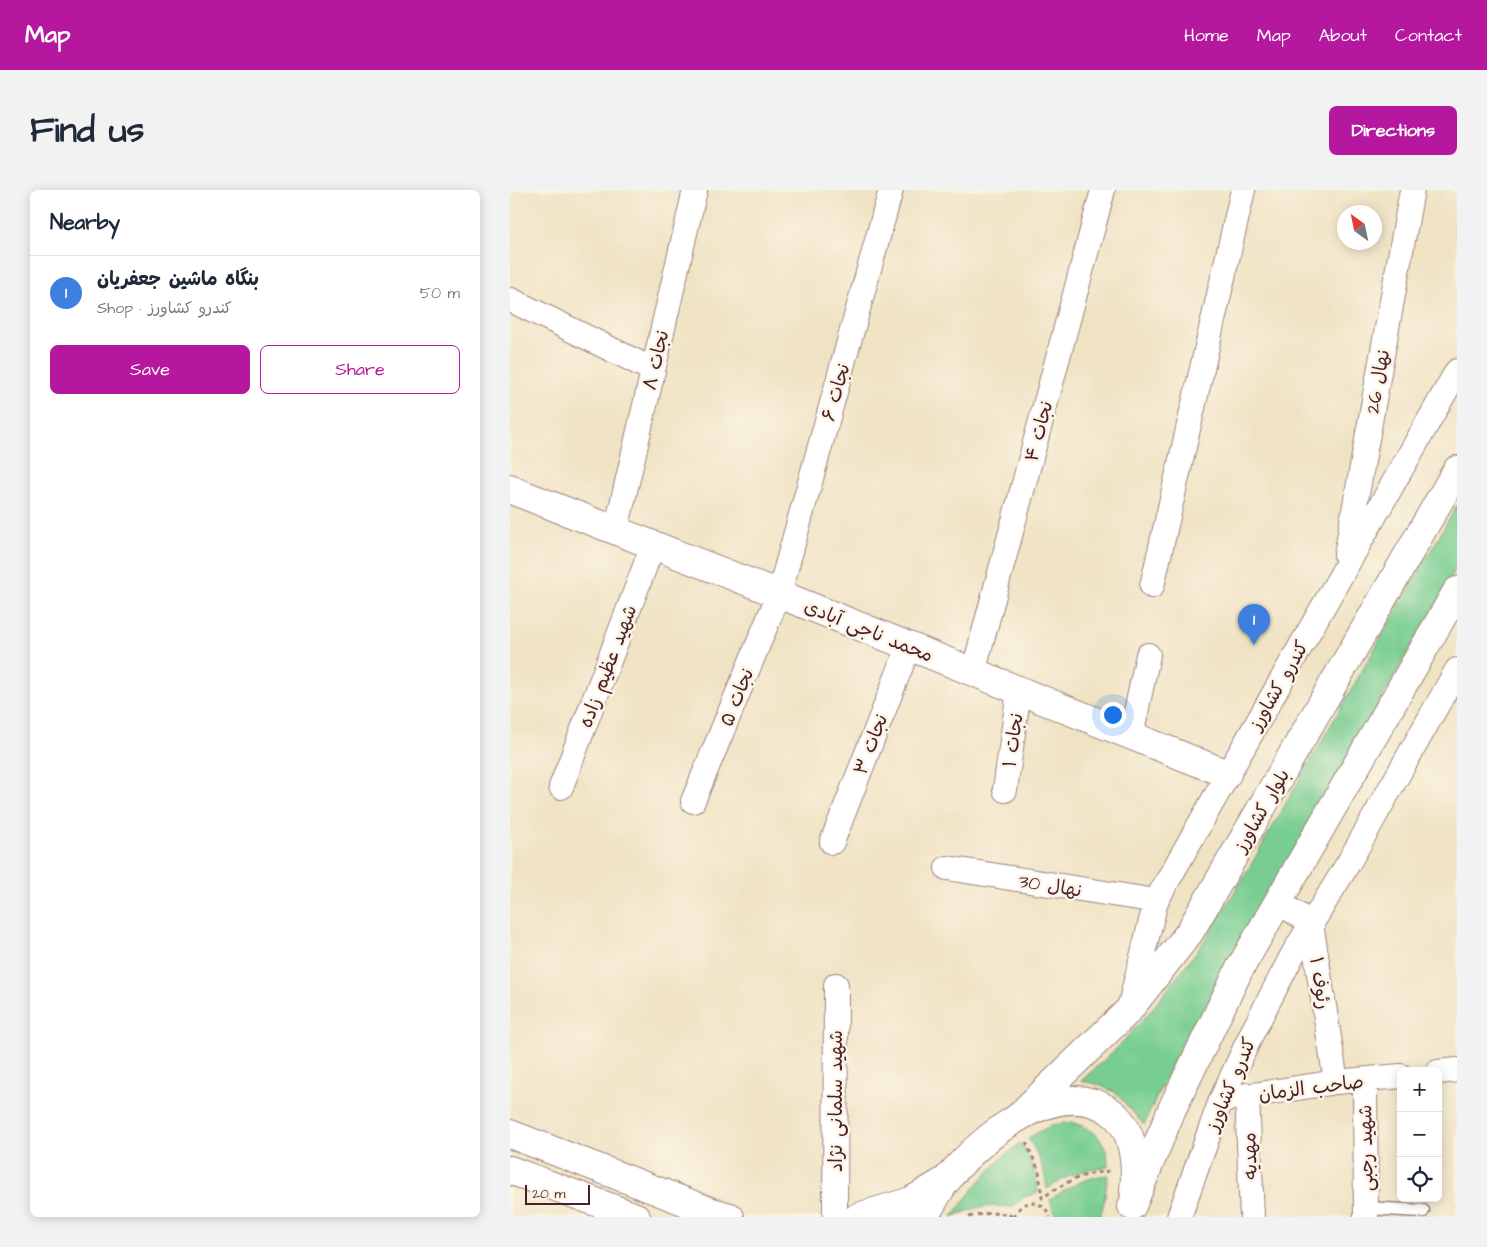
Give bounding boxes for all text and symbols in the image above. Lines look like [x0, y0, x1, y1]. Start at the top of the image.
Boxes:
text: Map [25, 18, 70, 52]
text: Home [1184, 23, 1229, 48]
text: Map [1257, 23, 1291, 48]
text: About [1319, 23, 1367, 48]
text: Contact [1395, 23, 1462, 48]
text: Find us [30, 106, 144, 155]
button: Directions [1329, 106, 1457, 155]
north arrow [1337, 205, 1382, 250]
text: Nearby [50, 208, 120, 237]
text: بنگاه ماشین جعفریان [97, 266, 259, 293]
text: 1 [65, 282, 67, 304]
text: 50 m [420, 282, 460, 304]
text: Shop · کندرو کشاورز [97, 297, 232, 319]
street label: نجات ۸ [636, 328, 676, 393]
button: Save [50, 345, 250, 394]
button: Share [260, 345, 460, 394]
street label: نهال 26 [1359, 347, 1397, 416]
street label: نجات ۶ [815, 360, 858, 424]
street label: نجات ۴ [1018, 398, 1060, 465]
street label: محمد ناجی آبادی [800, 593, 937, 670]
street label: شهید عظیم زاده [573, 601, 644, 732]
pin: 1 [1238, 604, 1270, 645]
street label: کندرو کشاورز [1242, 636, 1316, 737]
street label: نجات ۵ [714, 664, 761, 731]
your location [1100, 702, 1126, 728]
street label: نجات ۳ [848, 710, 895, 779]
street label: نجات ۱ [996, 711, 1031, 769]
street label: بلوار کشاورز [1227, 764, 1297, 859]
street label: نهال 30 [1017, 868, 1085, 905]
street label: رئوف ۱ [1302, 955, 1337, 1011]
street label: شهید سلمانی نژاد [823, 1030, 850, 1172]
street label: کندرو کشاورز [1199, 1034, 1263, 1138]
map controls [1397, 1067, 1442, 1202]
button: + [1397, 1067, 1442, 1112]
street label: صاحب الزمان [1257, 1069, 1365, 1108]
street label: شهید رجبی [1352, 1104, 1381, 1192]
button: − [1397, 1112, 1442, 1157]
street label: مهدیه [1236, 1132, 1265, 1180]
button: locate [1397, 1157, 1442, 1202]
scale bar [525, 1182, 590, 1205]
text: 20 m [532, 1184, 565, 1204]

